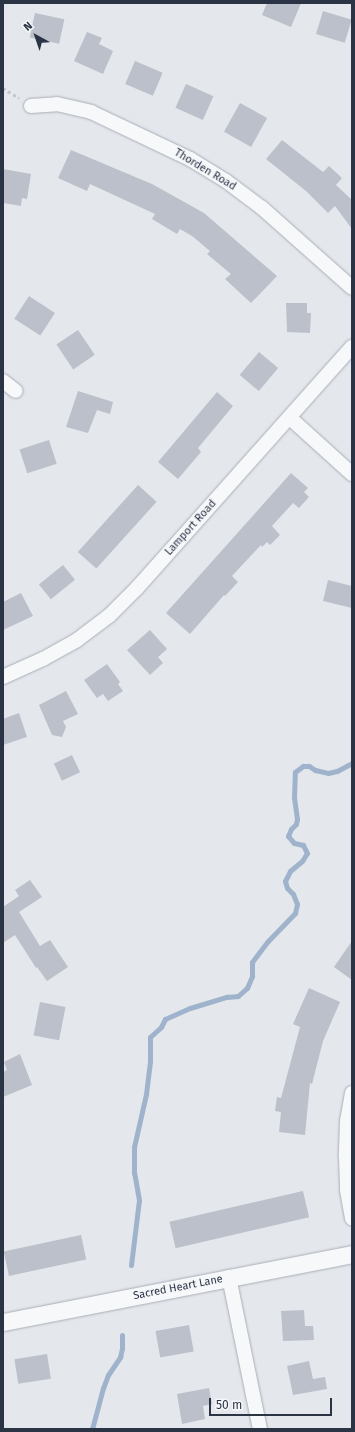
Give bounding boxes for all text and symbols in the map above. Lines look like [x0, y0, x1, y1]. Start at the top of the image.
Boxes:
north arrow [16, 16, 56, 56]
text: N [21, 19, 35, 34]
street label: Thorden Road [172, 146, 238, 194]
street label: Lamport Road [163, 497, 219, 559]
street label: Sacred Heart Lane [132, 1273, 224, 1303]
scale bar [211, 1390, 334, 1416]
text: 50 m [216, 1398, 242, 1412]

